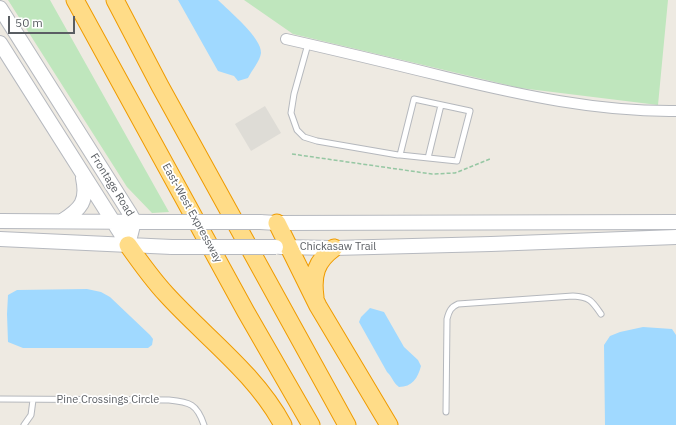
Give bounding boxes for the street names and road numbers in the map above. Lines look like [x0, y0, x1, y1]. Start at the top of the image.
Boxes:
street label: Frontage Road [87, 151, 137, 219]
street label: East-West Expressway [159, 161, 225, 265]
street label: Chickasaw Trail [300, 240, 376, 254]
street label: Pine Crossings Circle [57, 393, 159, 407]

